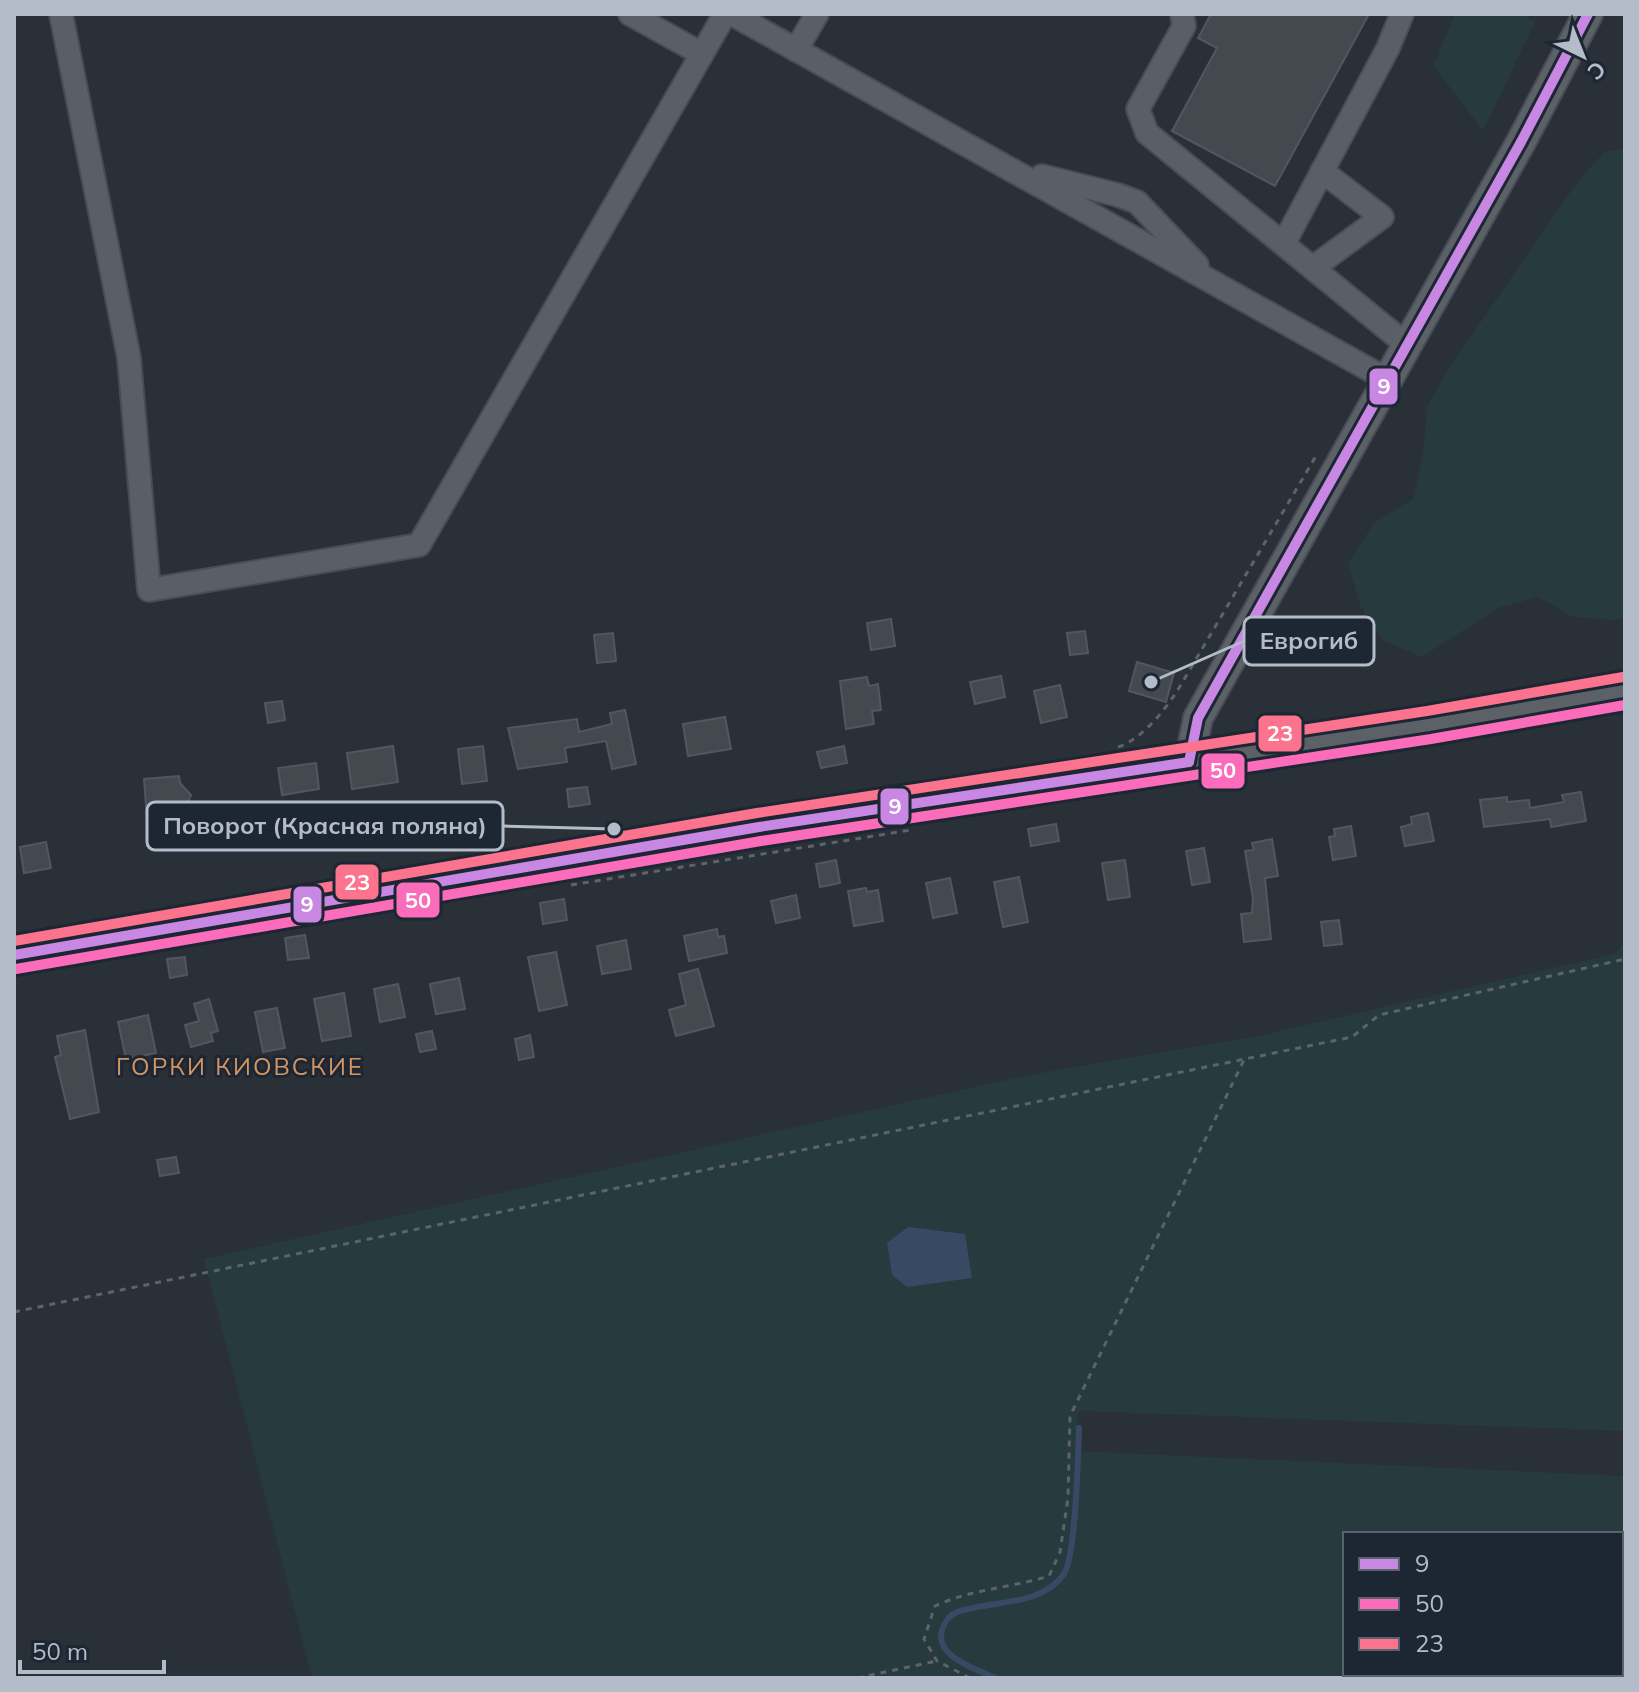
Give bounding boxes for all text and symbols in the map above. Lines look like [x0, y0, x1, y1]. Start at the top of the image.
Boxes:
north arrow [1543, 16, 1623, 96]
text: С [1582, 55, 1612, 86]
line badge: 9 [1368, 367, 1399, 406]
text: 9 [1377, 372, 1391, 400]
callout: Еврогиб [1244, 617, 1374, 665]
text: Еврогиб [1260, 625, 1358, 655]
line badge: 23 [1257, 714, 1303, 753]
text: 23 [1267, 719, 1293, 747]
line badge: 50 [1200, 752, 1246, 790]
text: 50 [1210, 756, 1236, 784]
line badge: 9 [879, 787, 910, 826]
text: 9 [888, 792, 902, 820]
callout: Поворот (Красная поляна) [147, 802, 503, 850]
text: Поворот (Красная поляна) [163, 810, 487, 840]
line badge: 23 [334, 863, 380, 901]
text: 23 [344, 868, 370, 896]
line badge: 50 [395, 881, 441, 919]
line badge: 9 [292, 885, 323, 924]
text: 50 [405, 886, 431, 914]
text: 9 [300, 890, 314, 918]
district label: ГОРКИ КИОВСКИЕ [116, 1051, 364, 1081]
legend [1343, 1532, 1623, 1676]
text: 9 [1415, 1548, 1429, 1578]
text: 50 [1415, 1588, 1444, 1618]
scale bar [20, 1624, 164, 1674]
text: 23 [1415, 1628, 1444, 1658]
text: 50 m [32, 1636, 88, 1666]

